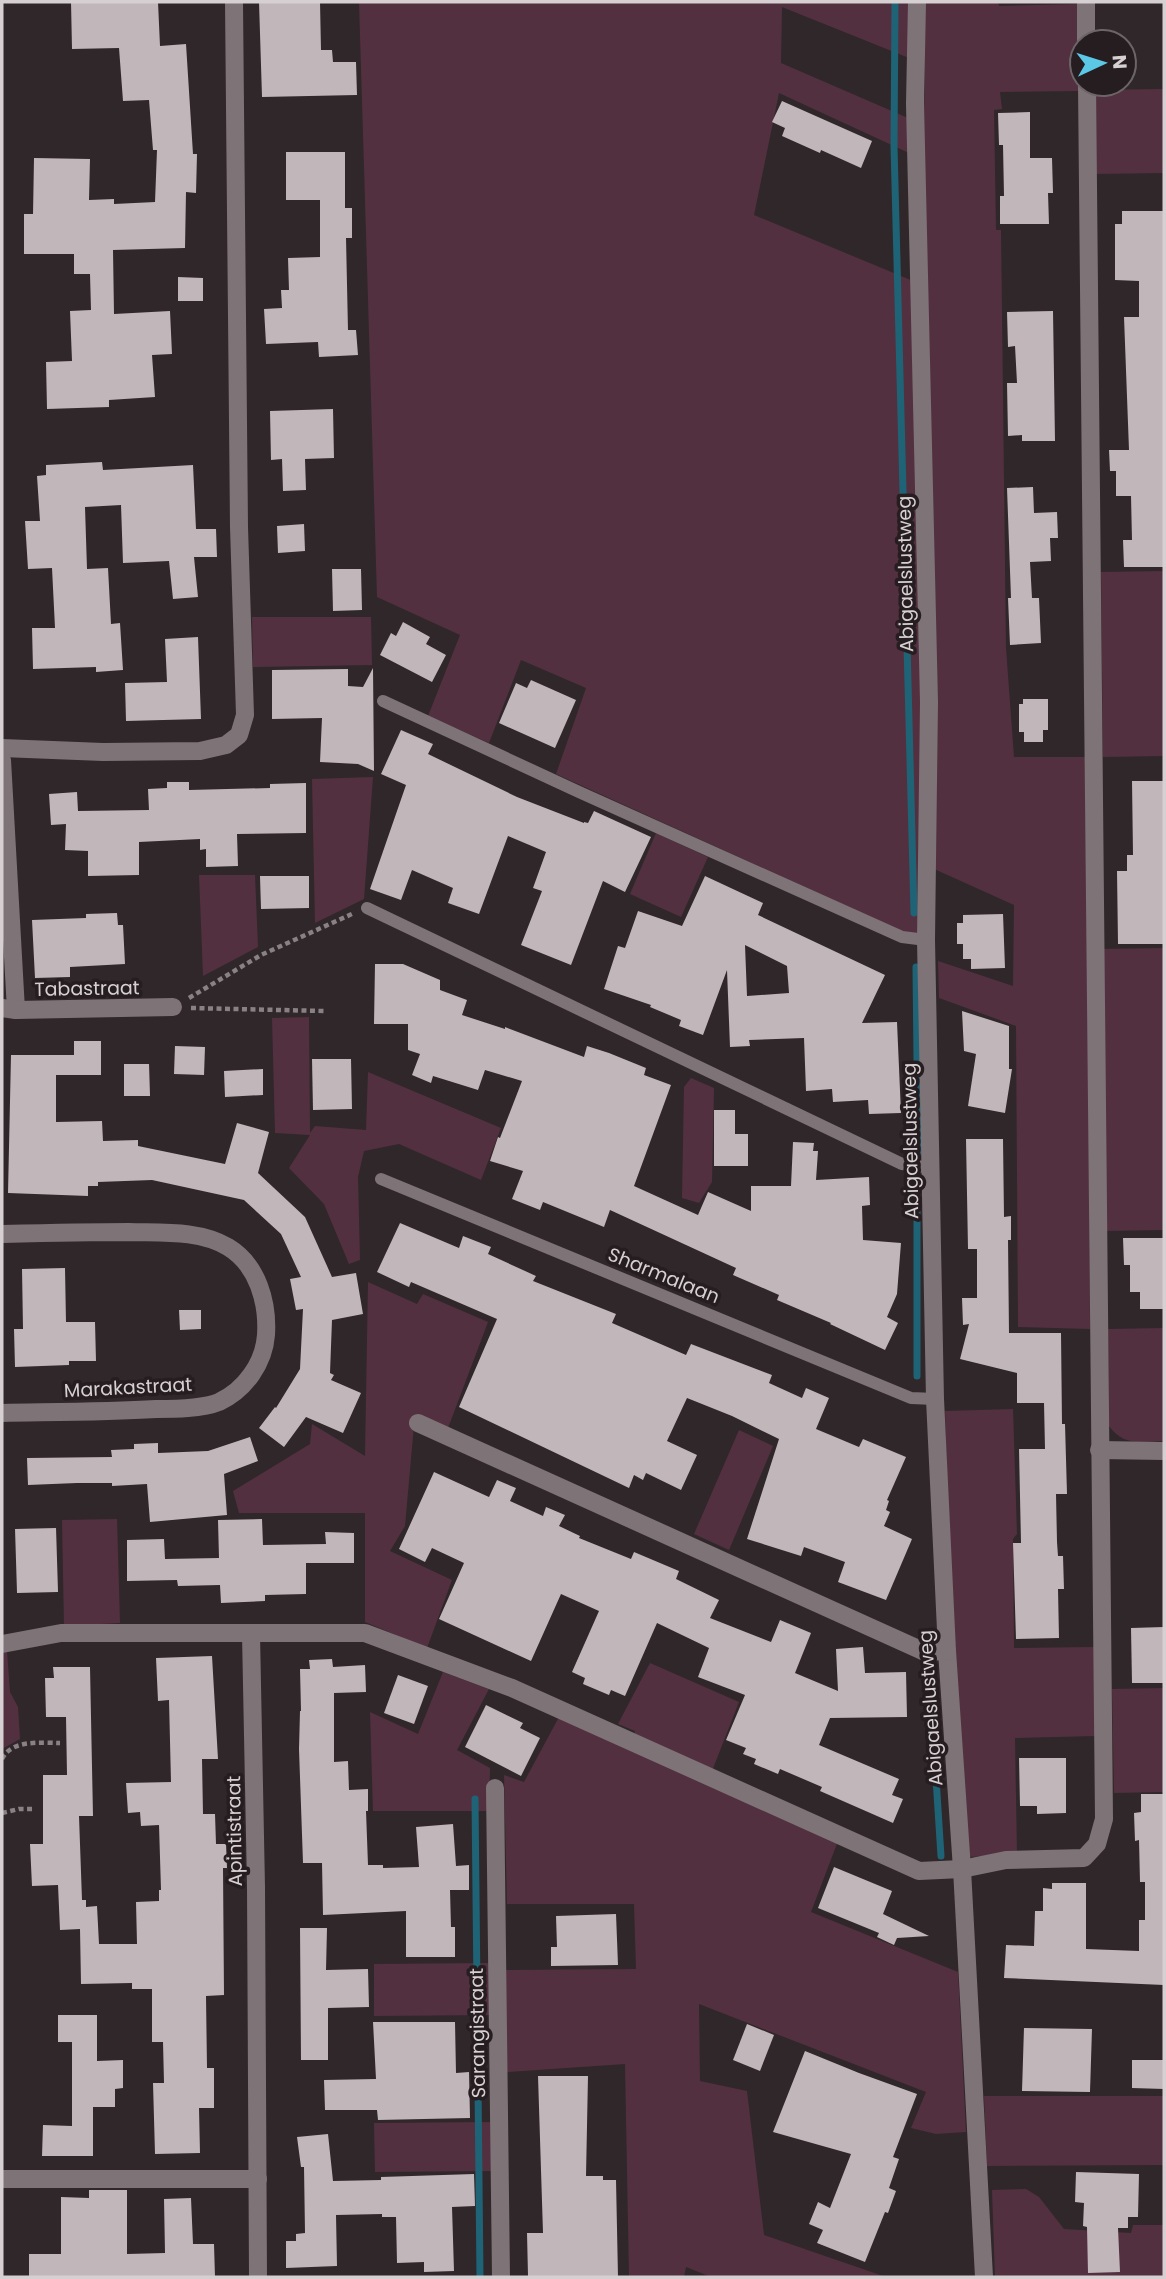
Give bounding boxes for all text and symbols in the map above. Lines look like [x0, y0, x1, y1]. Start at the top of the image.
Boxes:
north arrow [1068, 28, 1138, 98]
text: N [1105, 54, 1133, 70]
street label: Abigaelslustweg [891, 496, 920, 652]
street label: Tabastraat [34, 974, 140, 1003]
street label: Abigaelslustweg [896, 1063, 925, 1219]
street label: Sharmalaan [604, 1241, 724, 1310]
street label: Marakastraat [63, 1371, 193, 1404]
street label: Abigaelslustweg [912, 1629, 949, 1787]
street label: Apintistraat [220, 1775, 249, 1887]
street label: Sarangistraat [463, 1968, 492, 2098]

